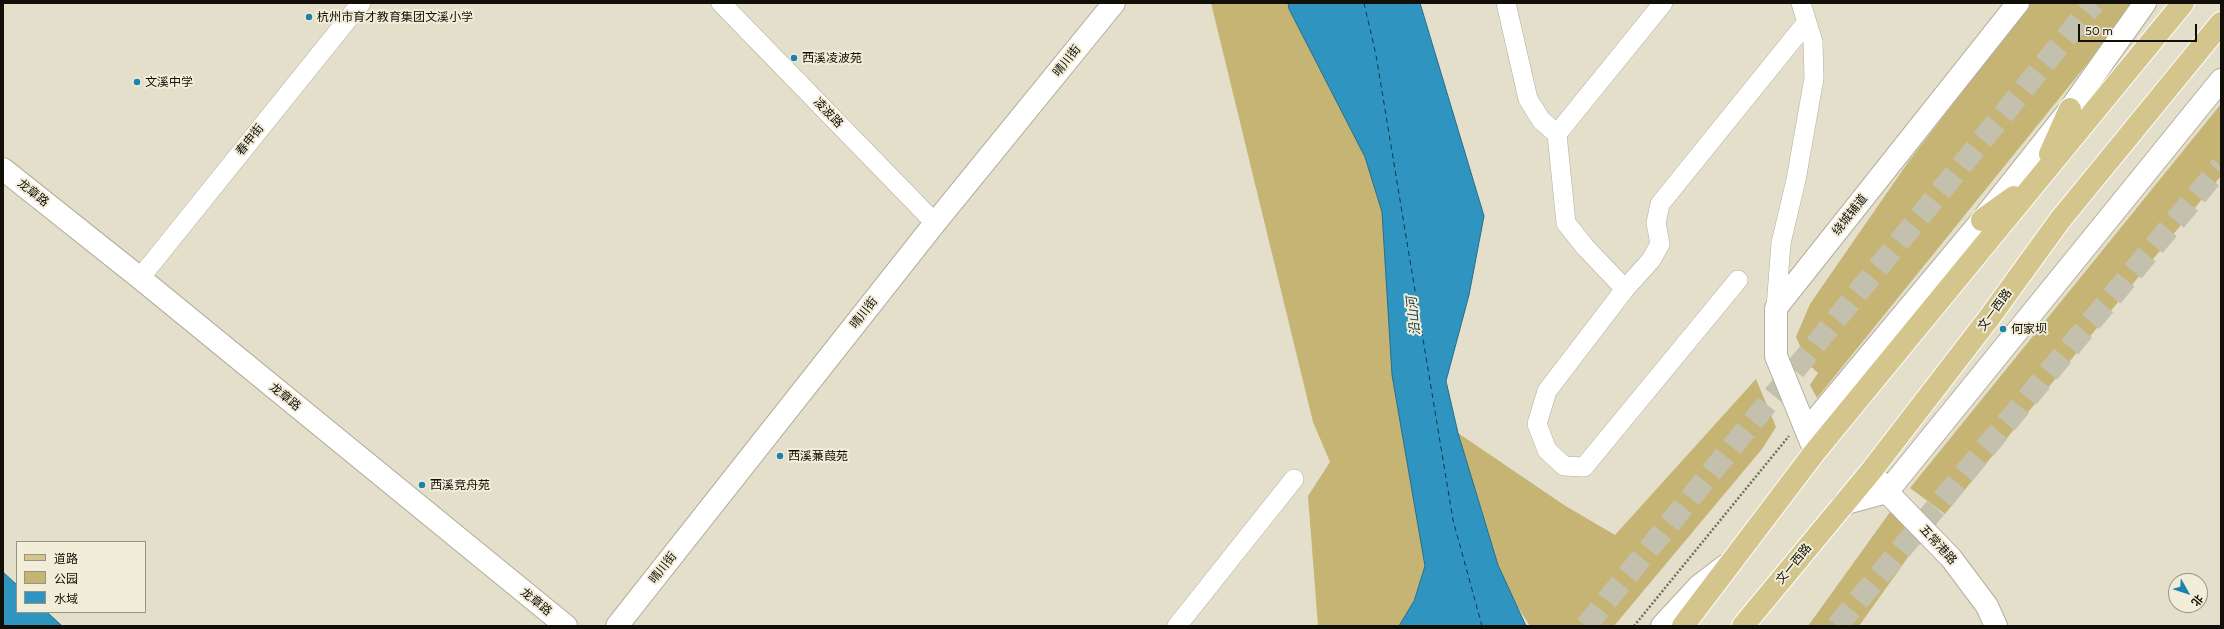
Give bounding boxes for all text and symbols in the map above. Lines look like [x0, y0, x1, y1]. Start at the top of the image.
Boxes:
place label: 杭州市育才教育集团文溪小学 [317, 10, 473, 24]
marker: 杭州市育才教育集团文溪小学 [304, 12, 314, 22]
scale bar [2080, 16, 2199, 42]
text: 50 m [2085, 24, 2113, 38]
street label: 晴川街 [1050, 42, 1084, 80]
place label: 西溪凌波苑 [802, 51, 862, 65]
marker: 西溪凌波苑 [789, 53, 799, 63]
place label: 文溪中学 [145, 75, 193, 89]
marker: 文溪中学 [132, 77, 142, 87]
street label: 凌波路 [810, 95, 846, 131]
street label: 春申街 [233, 121, 267, 159]
street label: 龙章路 [14, 176, 52, 210]
street label: 绕城辅道 [1830, 192, 1870, 238]
street label: 文一西路 [1975, 286, 2015, 334]
street label: 晴川街 [847, 294, 881, 332]
water label: 沿山河 [1404, 296, 1424, 336]
place label: 何家坝 [2011, 322, 2047, 336]
marker: 何家坝 [1998, 324, 2008, 334]
street label: 龙章路 [266, 380, 304, 414]
place label: 西溪蒹葭苑 [788, 449, 848, 463]
marker: 西溪蒹葭苑 [775, 451, 785, 461]
place label: 西溪竞舟苑 [430, 478, 490, 492]
marker: 西溪竞舟苑 [417, 480, 427, 490]
street label: 五常港路 [1917, 522, 1959, 568]
legend [16, 541, 146, 613]
street label: 文一西路 [1773, 541, 1815, 587]
street label: 晴川街 [646, 549, 680, 587]
text: 道路 [54, 552, 78, 566]
text: 公园 [54, 572, 78, 586]
north arrow [2168, 573, 2208, 613]
street label: 龙章路 [517, 585, 555, 619]
text: 水域 [54, 592, 78, 606]
text: 北 [2188, 592, 2205, 609]

